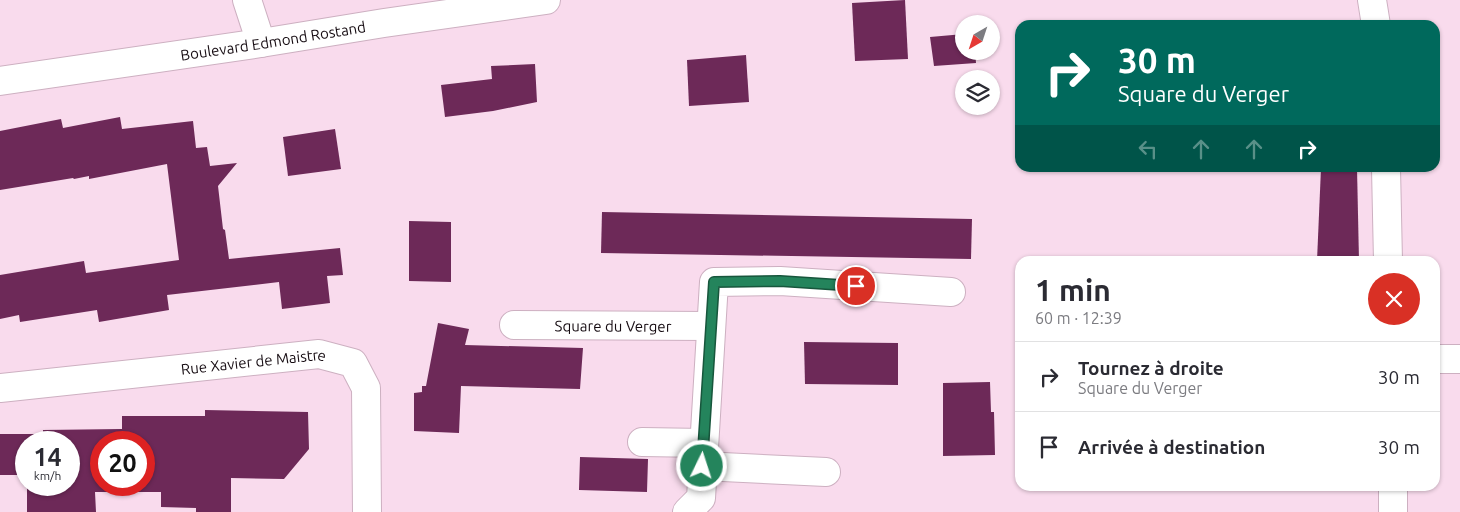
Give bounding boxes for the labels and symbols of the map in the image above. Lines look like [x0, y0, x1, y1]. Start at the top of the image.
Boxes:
north arrow [955, 15, 1000, 60]
street label: Boulevard Edmond Rostand [179, 18, 367, 63]
pin [835, 265, 877, 307]
street label: Square du Verger [555, 317, 672, 334]
street label: Rue Xavier de Maistre [180, 346, 328, 377]
speed limit sign: 20 [90, 431, 155, 496]
position arrow [675, 439, 727, 491]

